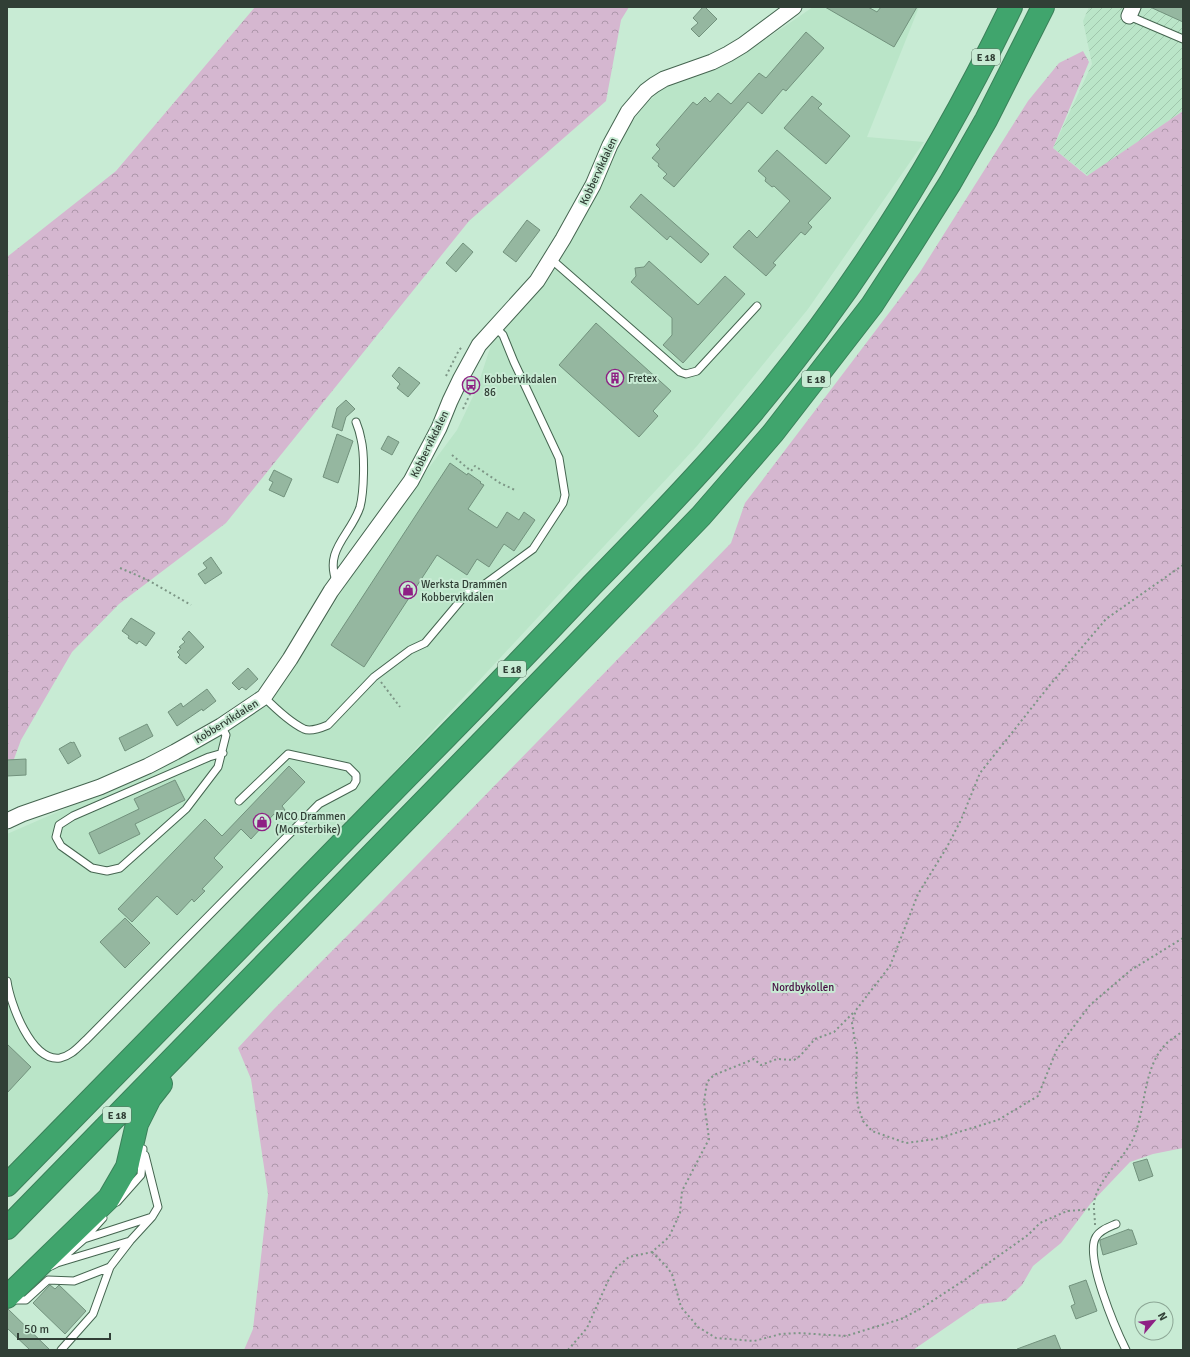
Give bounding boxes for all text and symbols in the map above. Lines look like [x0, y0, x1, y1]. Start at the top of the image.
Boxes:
road number: E 18 [972, 49, 1000, 65]
street label: Kobbervikdalen [577, 135, 620, 207]
building icon: Fretex [605, 368, 625, 388]
road number: E 18 [802, 371, 830, 387]
place label: Fretex [628, 372, 657, 385]
place label: Kobbervikdalen 86 [484, 373, 557, 399]
bus stop icon: Kobbervikdalen 86 [461, 375, 481, 395]
street label: Kobbervikdalen [408, 409, 451, 480]
place label: Werksta Drammen Kobbervikdalen [421, 578, 507, 604]
shop icon: Werksta Drammen Kobbervikdalen [398, 580, 418, 600]
road number: E 18 [498, 661, 526, 677]
street label: Kobbervikdalen [192, 697, 261, 746]
place label: MCO Drammen (Monsterbike) [275, 810, 346, 836]
shop icon: MCO Drammen (Monsterbike) [252, 812, 272, 832]
park label: Nordbykollen [772, 981, 834, 994]
road number: E 18 [103, 1107, 131, 1123]
north arrow [1134, 1301, 1174, 1341]
text: N [1155, 1310, 1170, 1323]
scale bar [18, 1315, 110, 1341]
text: 50 m [24, 1322, 49, 1337]

